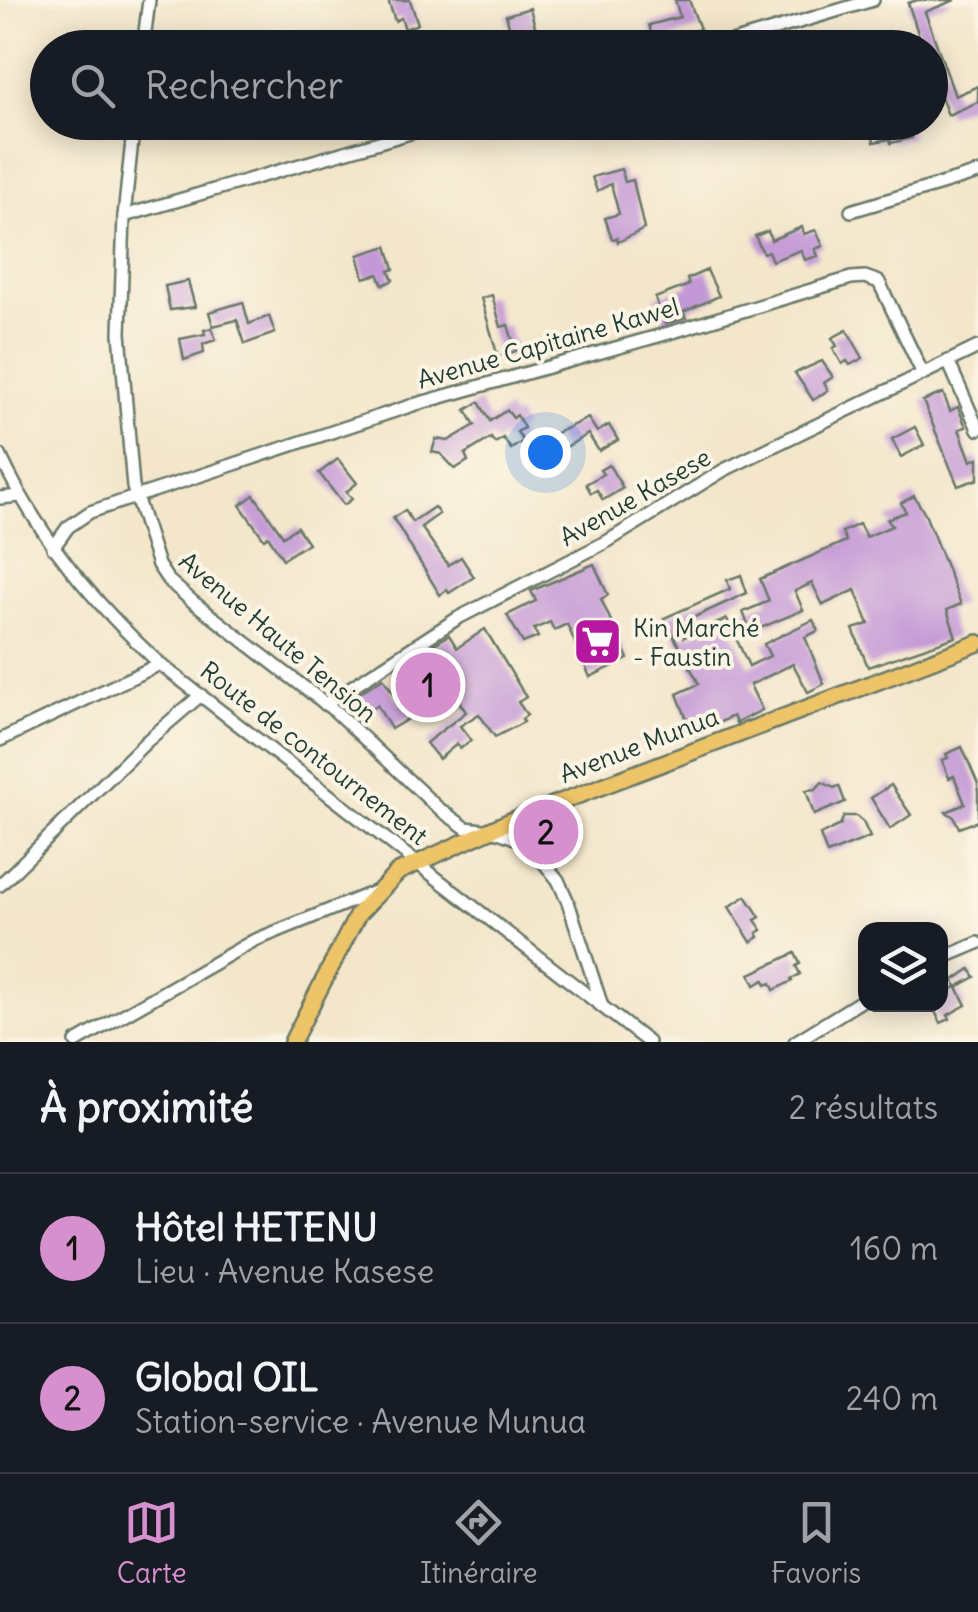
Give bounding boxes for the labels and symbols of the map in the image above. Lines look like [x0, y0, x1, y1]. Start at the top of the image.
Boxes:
street label: Avenue Capitaine Kawel [414, 290, 682, 396]
your location [520, 427, 571, 478]
street label: Avenue Kasese [554, 441, 716, 553]
street label: Avenue Haute Tension [172, 545, 384, 729]
place label: Kin Marché - Faustin [633, 612, 759, 673]
supermarket icon: Kin Marché - Faustin [572, 616, 624, 668]
pin: 1 [396, 648, 460, 722]
street label: Route de contournement [194, 654, 434, 852]
street label: Avenue Munua [555, 700, 723, 790]
pin: 2 [514, 794, 578, 870]

